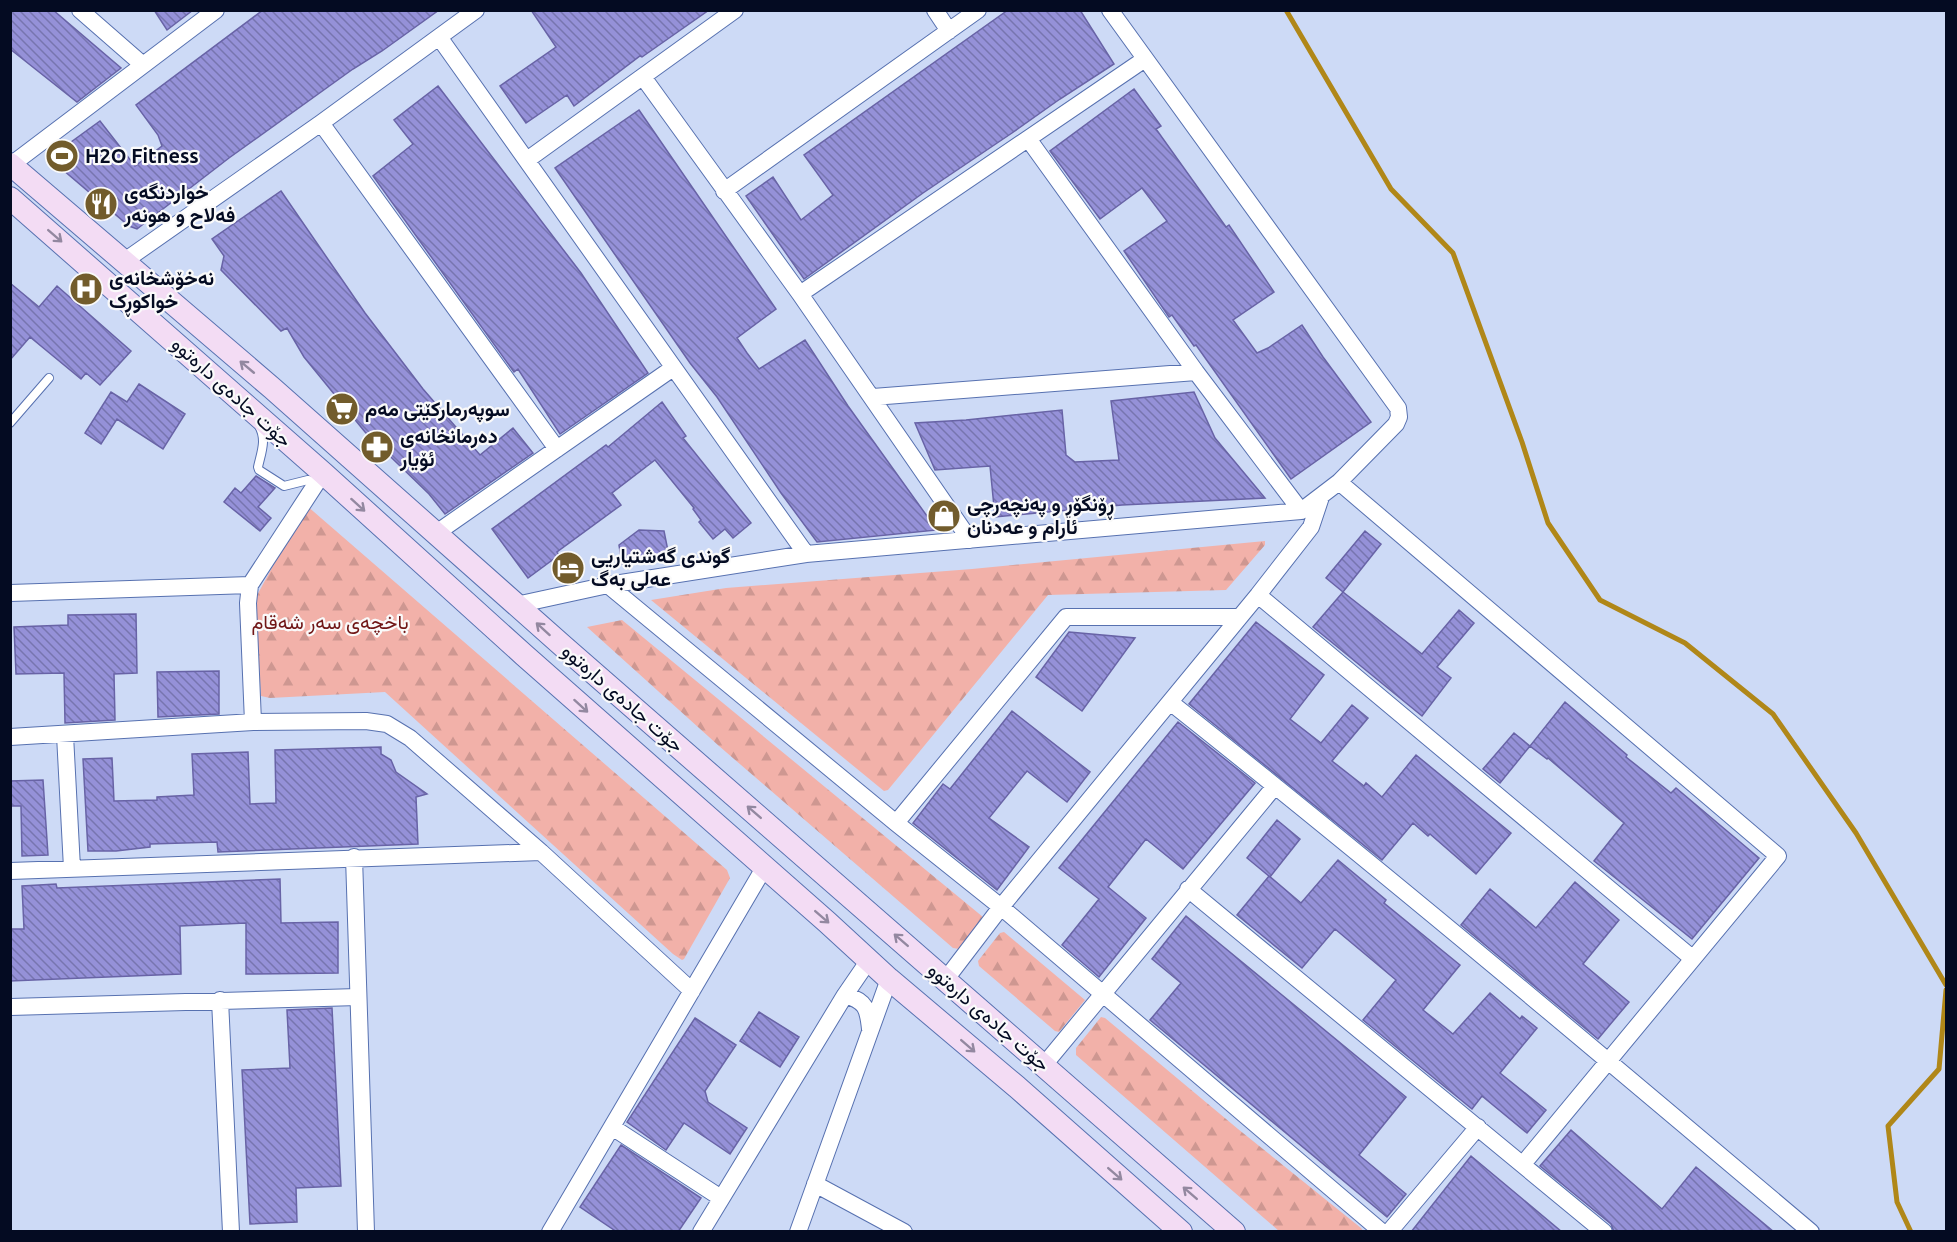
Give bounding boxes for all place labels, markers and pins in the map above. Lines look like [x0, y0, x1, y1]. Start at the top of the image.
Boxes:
sports icon: H2O Fitness [44, 138, 80, 174]
place label: H2O Fitness [85, 144, 199, 167]
place label: خواردنگەی فەلاح و هونەر [123, 180, 235, 229]
restaurant icon: خواردنگەی فەلاح و هونەر [83, 186, 119, 222]
place label: نەخۆشخانەی خواکوڕک [109, 266, 214, 317]
hospital icon: نەخۆشخانەی خواکوڕک [68, 271, 104, 307]
supermarket icon: سوپەرمارکێتی مەم [324, 391, 360, 427]
place label: سوپەرمارکێتی مەم [365, 397, 510, 423]
place label: دەرمانخانەی ئۆیار [399, 424, 498, 472]
pharmacy icon: دەرمانخانەی ئۆیار [359, 429, 395, 465]
place label: ڕۆنگۆڕ و پەنچەرچی ئارام و عەدنان [967, 492, 1114, 540]
shop icon: ڕۆنگۆڕ و پەنچەرچی ئارام و عەدنان [926, 498, 962, 534]
place label: گوندی گەشتیاریی عەلی بەگ [591, 544, 730, 591]
hotel icon: گوندی گەشتیاریی عەلی بەگ [550, 550, 586, 586]

